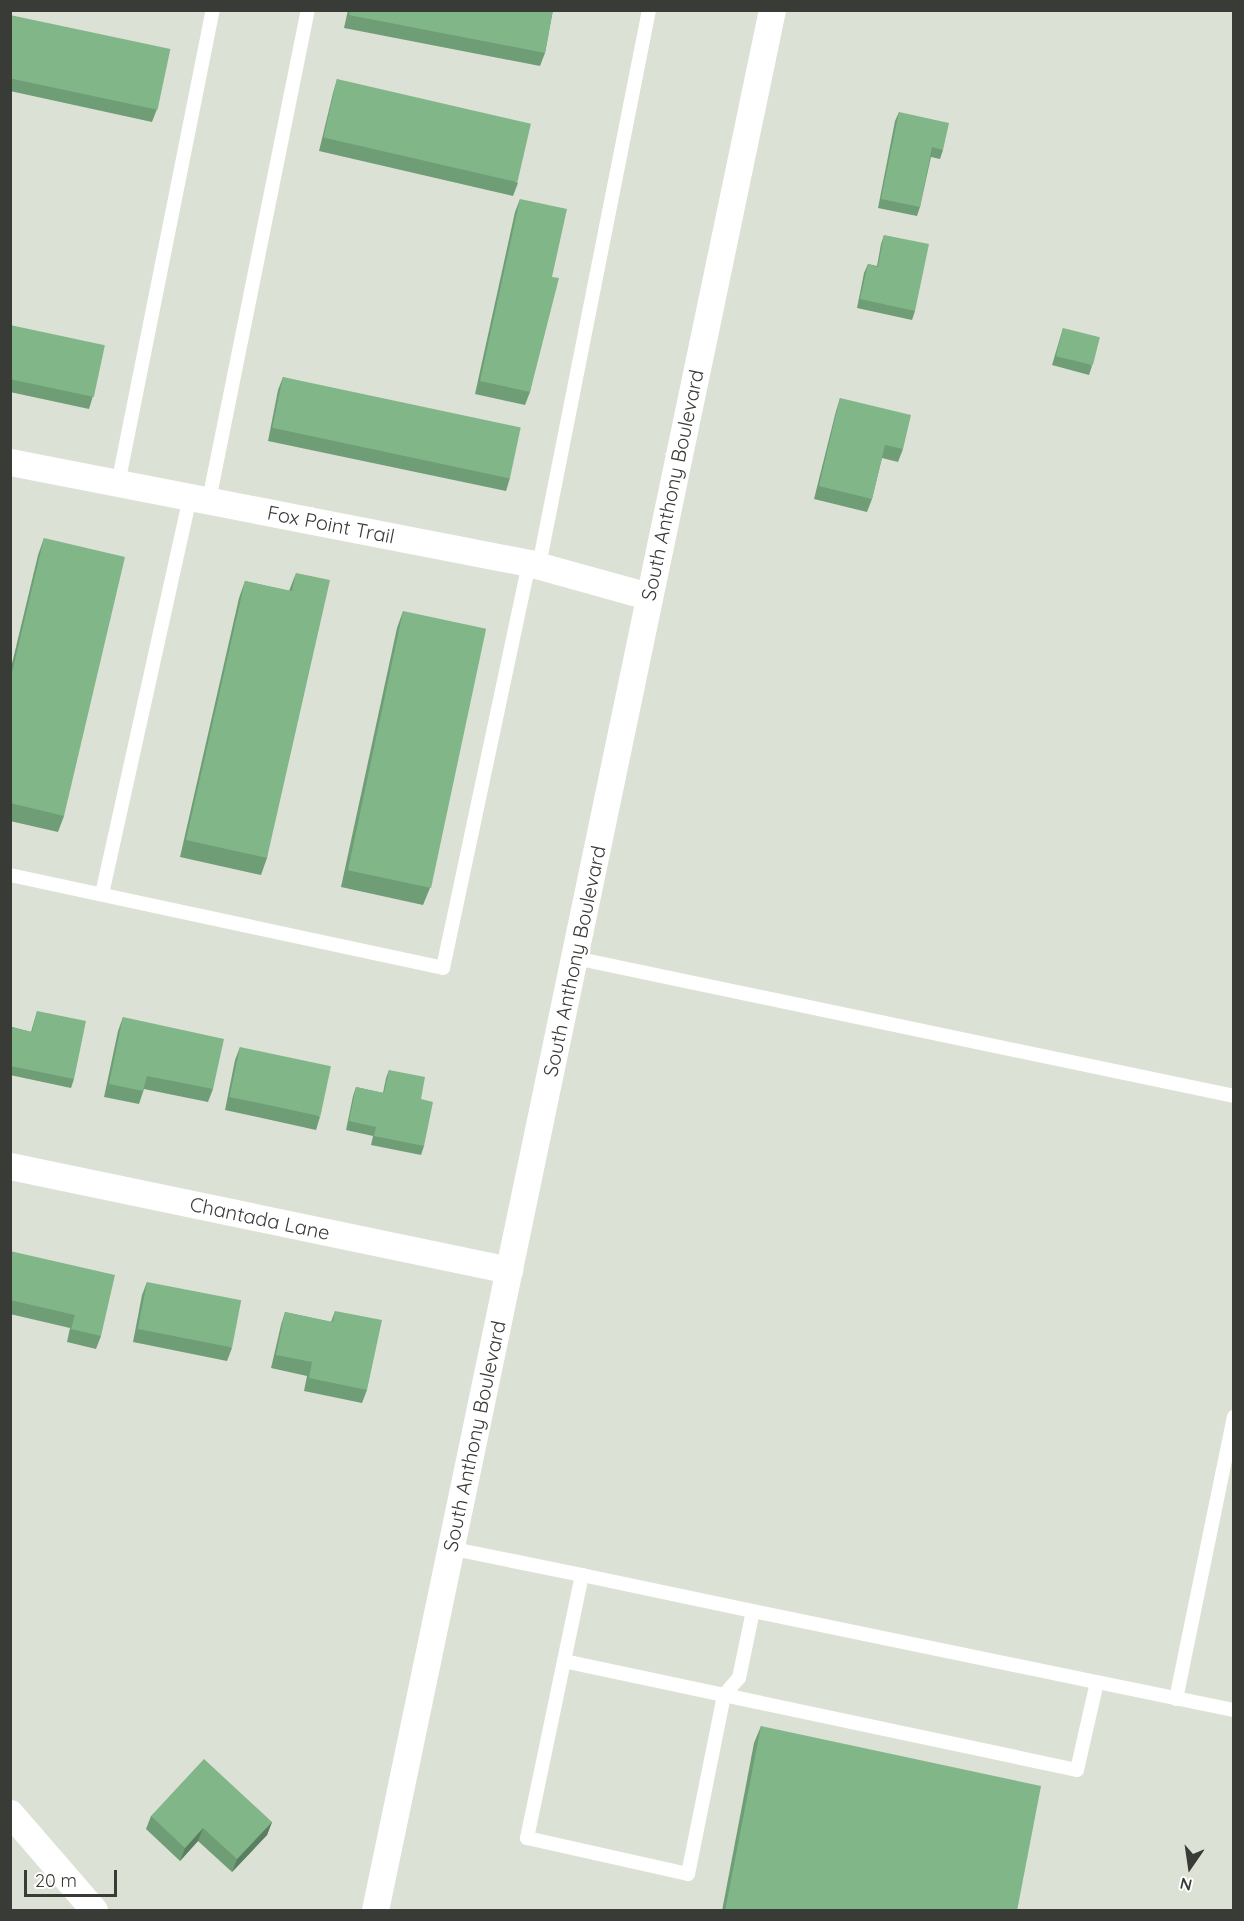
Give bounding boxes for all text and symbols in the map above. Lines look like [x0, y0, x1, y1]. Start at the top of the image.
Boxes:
street label: South Anthony Boulevard [636, 367, 708, 603]
street label: Fox Point Trail [265, 500, 397, 548]
street label: South Anthony Boulevard [538, 843, 610, 1079]
street label: Chantada Lane [188, 1191, 332, 1245]
street label: South Anthony Boulevard [438, 1318, 510, 1554]
north arrow [1160, 1837, 1220, 1897]
scale bar [27, 1858, 120, 1896]
text: 20 m [35, 1869, 77, 1892]
text: N [1178, 1873, 1194, 1896]

